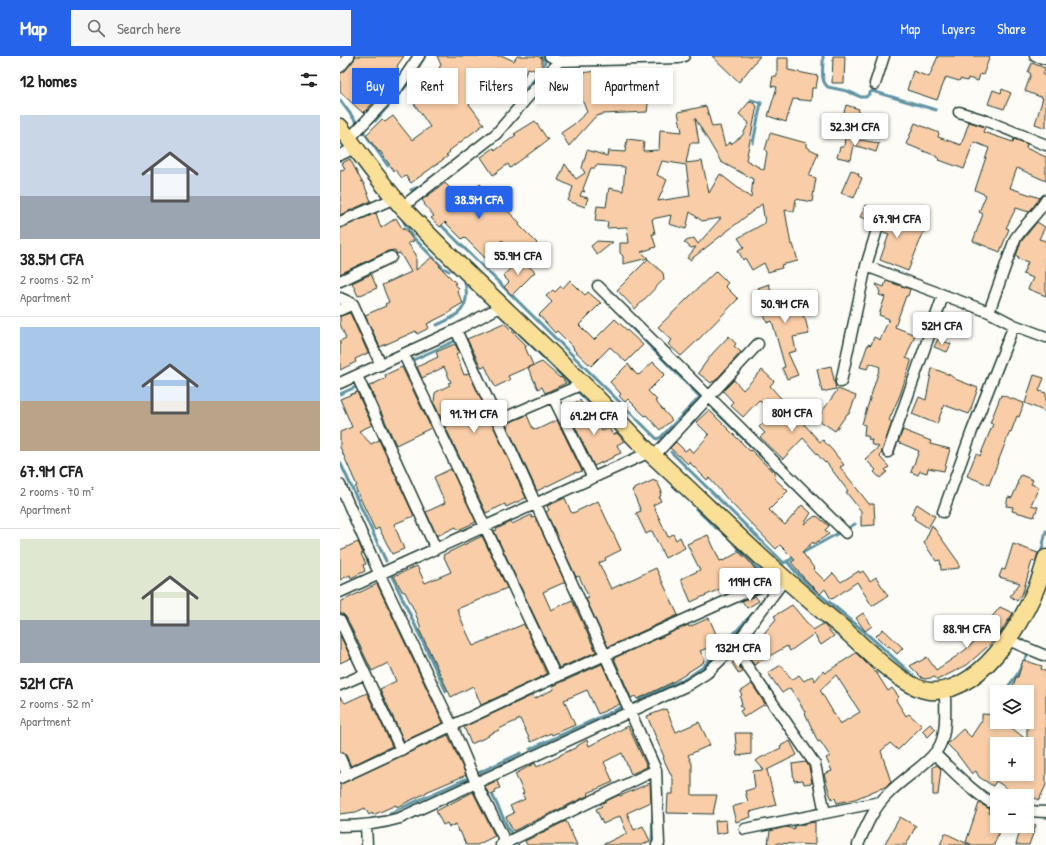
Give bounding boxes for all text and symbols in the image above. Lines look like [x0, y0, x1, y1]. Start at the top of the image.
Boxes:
search box [71, 10, 351, 46]
text: Map [20, 15, 47, 41]
icon: search [85, 17, 107, 39]
text: Search here [117, 18, 181, 39]
text: Map [900, 19, 920, 38]
text: Layers [942, 19, 975, 38]
text: Share [997, 19, 1026, 38]
chip: Buy [352, 68, 399, 104]
chip: Rent [407, 68, 458, 104]
chip: Filters [466, 68, 527, 104]
chip: New [535, 68, 583, 104]
chip: Apartment [591, 68, 673, 104]
text: 12 homes [20, 69, 77, 92]
icon: filters [298, 69, 320, 91]
pin: 52.3M CFA [809, 113, 901, 147]
text: 52.3M CFA [830, 117, 880, 135]
icon: home [134, 141, 206, 213]
pin: 38.5M CFA [433, 186, 525, 220]
text: 38.5M CFA [455, 190, 503, 208]
pin: 67.9M CFA [851, 205, 943, 239]
text: 67.9M CFA [873, 209, 921, 227]
pin: 55.9M CFA [472, 242, 564, 276]
text: 55.9M CFA [494, 246, 542, 264]
text: 38.5M CFA [20, 247, 84, 270]
text: 2 rooms · 52 m² [20, 270, 93, 288]
text: Apartment [20, 288, 71, 306]
pin: 50.9M CFA [739, 290, 831, 324]
text: 50.9M CFA [761, 294, 809, 312]
pin: 52M CFA [905, 312, 979, 346]
text: 52M CFA [922, 316, 962, 334]
icon: home [134, 353, 206, 425]
pin: 80M CFA [755, 399, 829, 433]
pin: 91.7M CFA [428, 400, 520, 434]
pin: 69.2M CFA [548, 402, 640, 436]
text: 80M CFA [772, 403, 812, 421]
text: 91.7M CFA [450, 404, 498, 422]
text: 69.2M CFA [570, 406, 618, 424]
text: 67.9M CFA [20, 459, 83, 482]
text: 2 rooms · 70 m² [20, 482, 94, 500]
text: Apartment [20, 500, 71, 518]
icon: home [134, 565, 206, 637]
pin: 119M CFA [709, 568, 791, 602]
text: 119M CFA [728, 572, 772, 590]
pin: 88.9M CFA [921, 615, 1013, 649]
text: 88.9M CFA [943, 619, 991, 637]
pin: 132M CFA [697, 634, 779, 668]
text: 132M CFA [715, 638, 761, 656]
text: 52M CFA [20, 671, 73, 694]
map controls [990, 685, 1034, 833]
button: layers [990, 685, 1034, 729]
text: 2 rooms · 52 m² [20, 694, 93, 712]
text: Apartment [20, 712, 71, 730]
button: + [990, 737, 1034, 781]
button: − [990, 789, 1034, 833]

